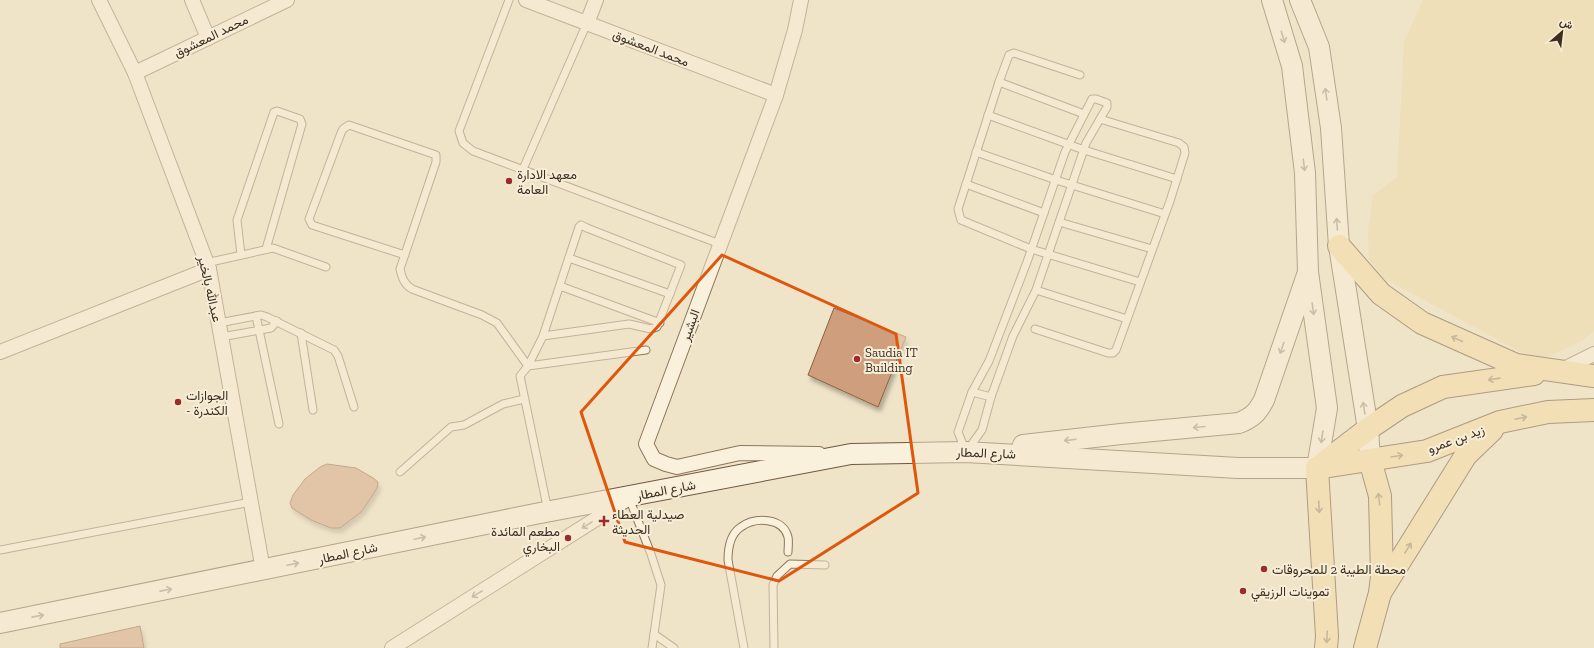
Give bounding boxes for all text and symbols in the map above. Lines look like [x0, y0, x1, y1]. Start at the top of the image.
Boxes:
street label: محمد المعشوق [172, 12, 251, 61]
north arrow [1542, 12, 1582, 52]
text: ش [1558, 15, 1575, 32]
street label: محمد المعشوق [610, 27, 691, 70]
one-way arrow [1280, 31, 1287, 44]
one-way arrow [1322, 88, 1330, 101]
one-way arrow [1300, 158, 1308, 171]
place label: معهد الادارة العامة [517, 167, 577, 197]
marker: معهد الادارة العامة [504, 176, 514, 186]
one-way arrow [1334, 218, 1341, 231]
street label: عبدالله بالخير [194, 253, 225, 324]
one-way arrow [1309, 302, 1317, 315]
street label: البشير [677, 307, 704, 344]
one-way arrow [1452, 335, 1464, 342]
one-way arrow [1278, 342, 1285, 355]
place label: Saudia IT Building [865, 345, 918, 375]
marker: Saudia IT Building [852, 354, 862, 364]
one-way arrow [1488, 375, 1501, 383]
place label: الجوازات - الكندرة [186, 388, 228, 419]
marker: الجوازات - الكندرة [173, 397, 183, 407]
one-way arrow [1360, 401, 1368, 414]
one-way arrow [1514, 413, 1527, 421]
street label: زيد بن عمرو [1426, 422, 1487, 457]
one-way arrow [1193, 423, 1206, 431]
one-way arrow [1318, 430, 1326, 443]
one-way arrow [1064, 436, 1077, 443]
street label: شارع المطار [955, 444, 1016, 464]
one-way arrow [1390, 452, 1403, 460]
street label: شارع المطار [634, 477, 697, 505]
one-way arrow [1375, 493, 1383, 506]
one-way arrow [1316, 500, 1323, 513]
place label: صيدلية العطاء الحديثة [612, 507, 684, 537]
marker: صيدلية العطاء الحديثة [599, 516, 609, 526]
one-way arrow [581, 521, 593, 529]
place label: مطعم المائدة البخاري [491, 524, 560, 557]
one-way arrow [414, 533, 427, 541]
marker: مطعم المائدة البخاري [563, 533, 573, 543]
street label: شارع المطار [316, 539, 379, 569]
one-way arrow [1404, 543, 1412, 554]
one-way arrow [286, 559, 299, 567]
place label: محطة الطيبة 2 للمحروقات [1272, 562, 1406, 578]
marker: محطة الطيبة 2 للمحروقات [1259, 564, 1269, 574]
place label: تموينات الرزيقي [1251, 584, 1329, 602]
one-way arrow [159, 585, 172, 593]
marker: تموينات الرزيقي [1238, 586, 1248, 596]
one-way arrow [471, 591, 483, 599]
one-way arrow [31, 611, 44, 619]
one-way arrow [1323, 630, 1330, 643]

